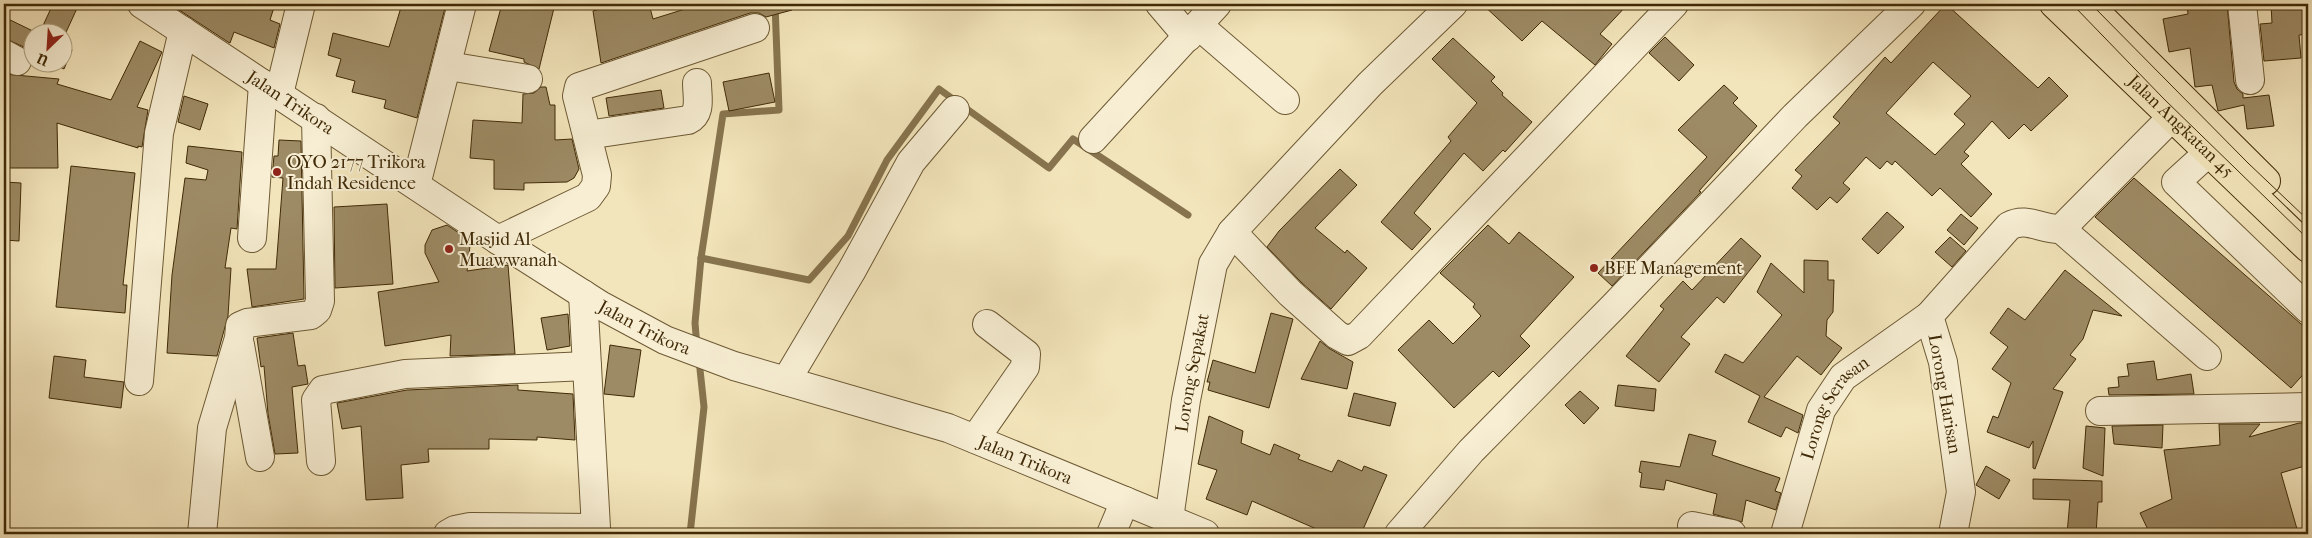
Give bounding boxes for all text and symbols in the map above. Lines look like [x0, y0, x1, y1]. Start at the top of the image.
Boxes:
north arrow [22, 22, 72, 72]
text: U [34, 49, 52, 70]
street label: Jalan Trikora [241, 65, 338, 140]
street label: Jalan Angkatan 45 [2122, 69, 2238, 182]
place label: OYO 2177 Trikora Indah Residence [287, 152, 426, 194]
marker: OYO 2177 Trikora Indah Residence [271, 166, 283, 178]
place label: Masjid Al Muawwanah [459, 229, 557, 271]
marker: Masjid Al Muawwanah [443, 243, 455, 255]
place label: BFE Management [1604, 258, 1743, 279]
marker: BFE Management [1588, 262, 1600, 274]
street label: Jalan Trikora [593, 295, 694, 360]
street label: Lorong Sepakat [1171, 311, 1214, 434]
street label: Lorong Harisan [1924, 332, 1965, 456]
street label: Lorong Serasan [1797, 352, 1874, 462]
street label: Jalan Trikora [973, 431, 1076, 489]

